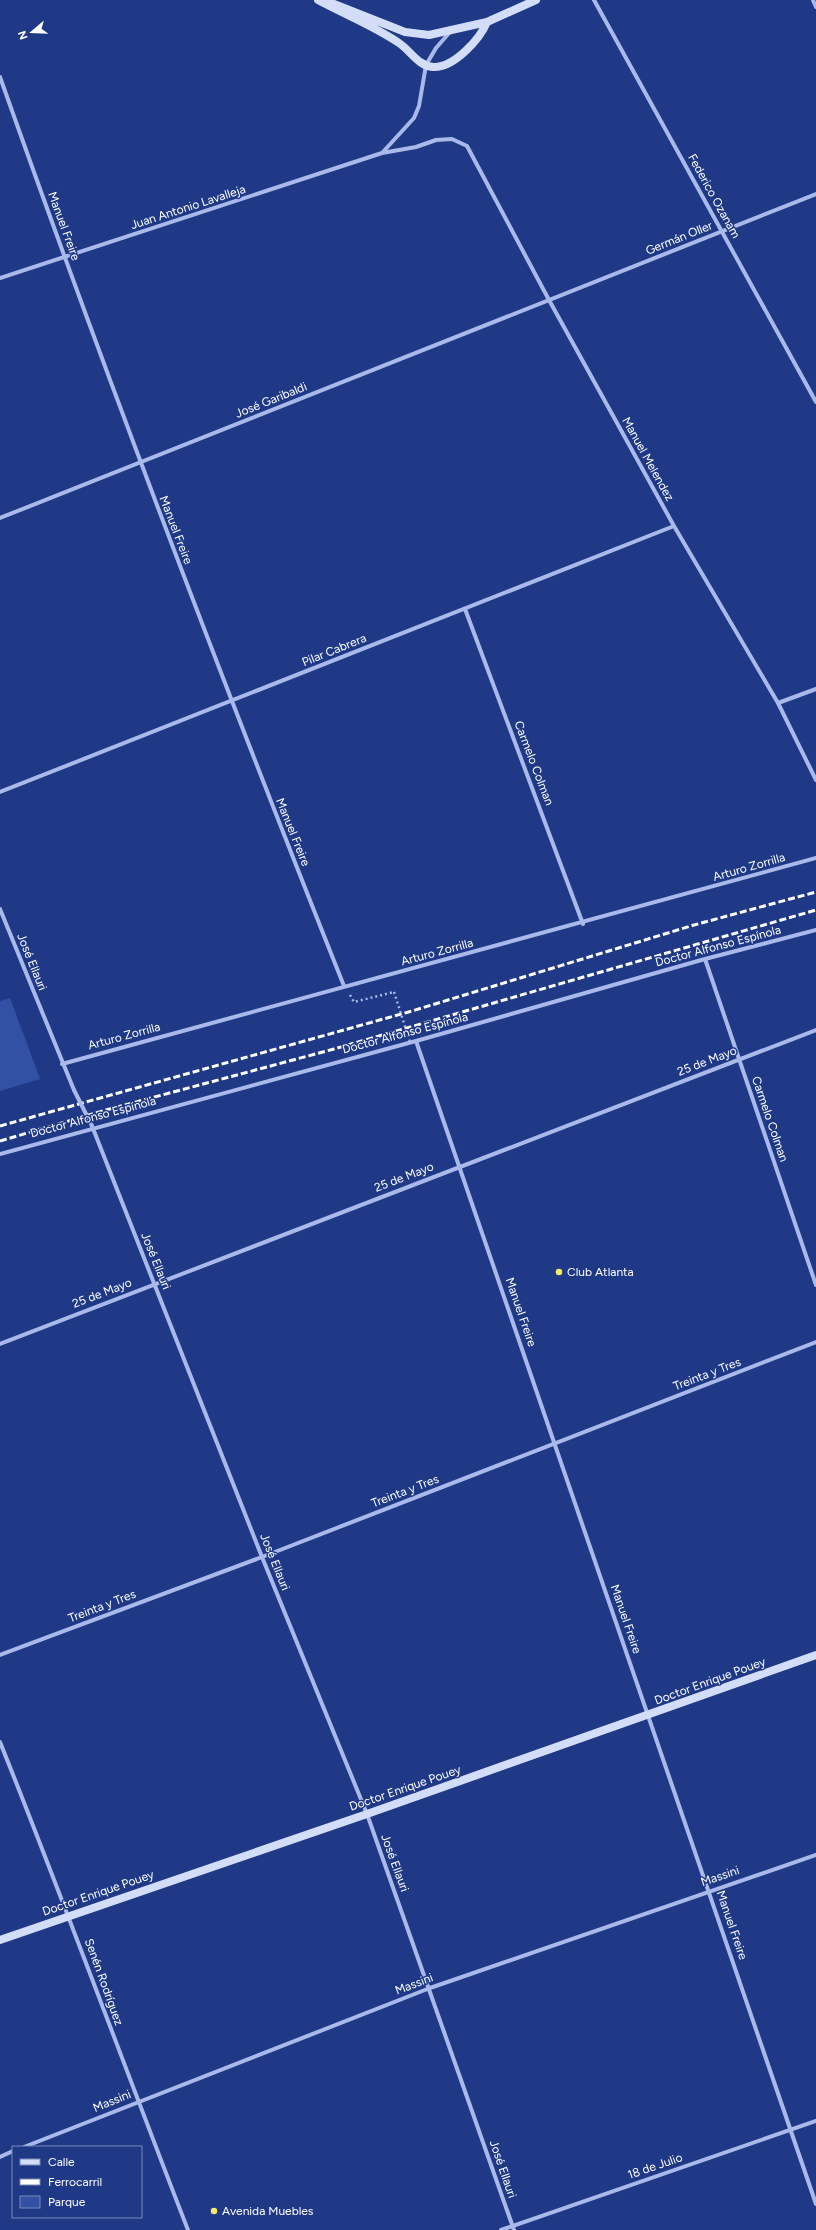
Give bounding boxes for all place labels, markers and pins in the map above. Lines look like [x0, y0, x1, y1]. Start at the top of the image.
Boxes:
place label: Club Atlanta [567, 1265, 634, 1279]
marker: Club Atlanta [554, 1267, 564, 1277]
place label: Avenida Muebles [222, 2204, 314, 2218]
marker: Avenida Muebles [209, 2206, 219, 2216]

